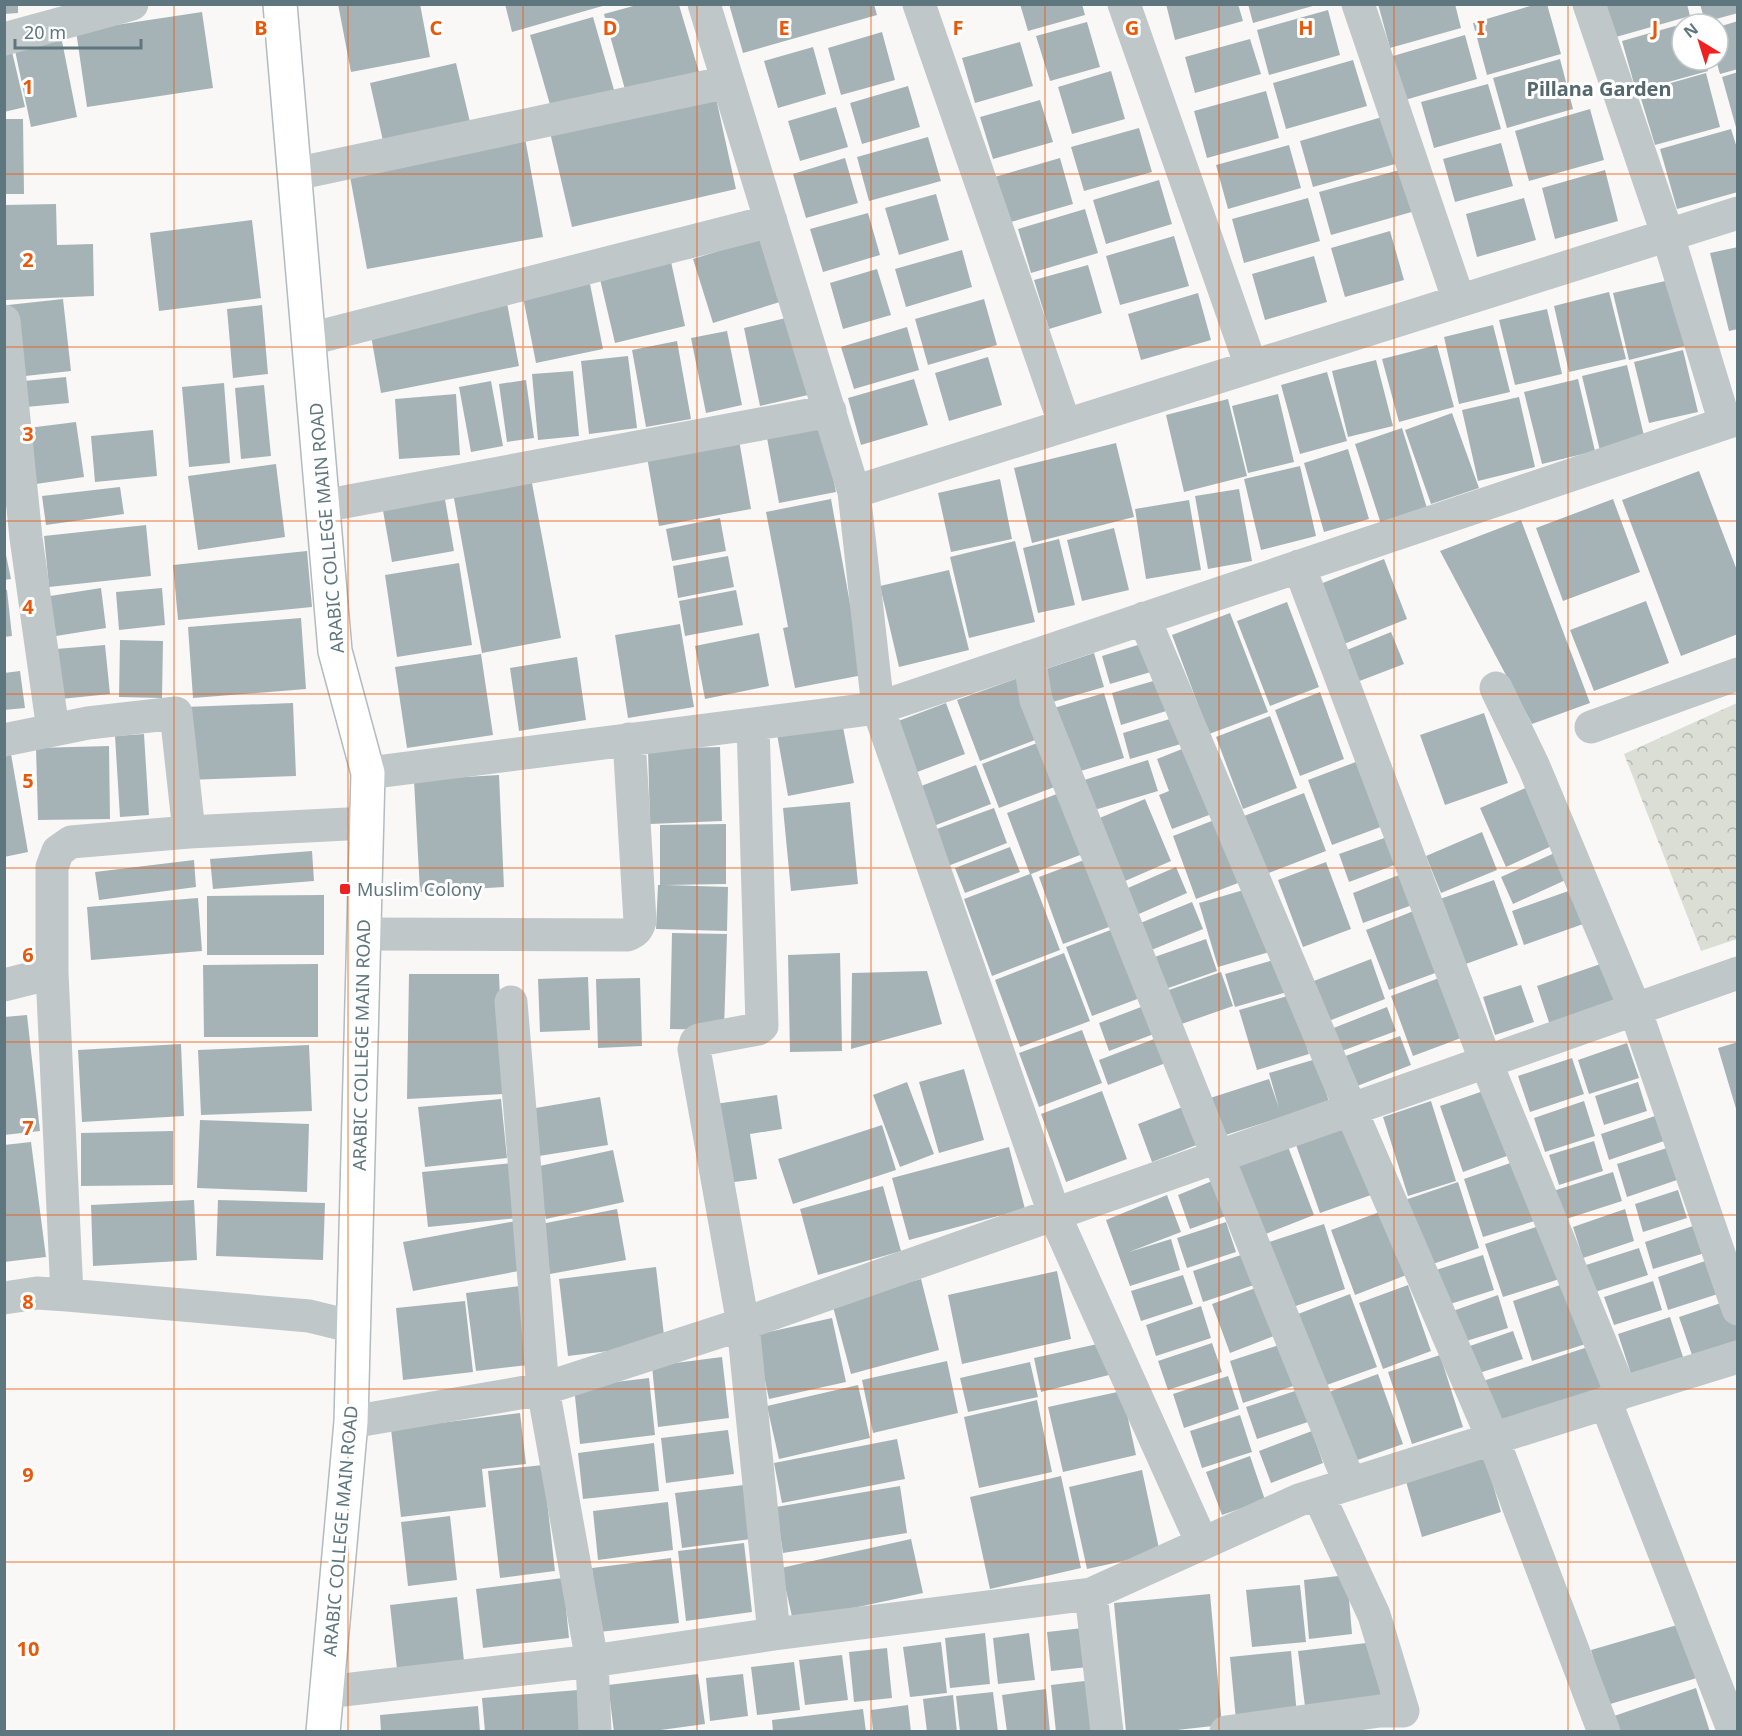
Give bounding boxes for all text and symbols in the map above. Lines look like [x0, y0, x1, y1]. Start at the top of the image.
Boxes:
scale bar [15, 12, 141, 50]
north arrow [1670, 12, 1730, 72]
text: B [254, 14, 268, 41]
text: C [430, 14, 443, 41]
text: D [603, 14, 617, 41]
text: E [778, 14, 790, 41]
text: F [953, 14, 963, 41]
text: G [1125, 14, 1139, 41]
text: H [1298, 14, 1314, 41]
text: I [1477, 14, 1485, 41]
text: J [1650, 14, 1658, 41]
text: N [1679, 18, 1703, 43]
text: 20 m [24, 20, 66, 44]
text: 1 [22, 73, 34, 100]
district label: Pillana Garden [1526, 75, 1672, 102]
text: 2 [22, 246, 34, 273]
street label: ARABIC COLLEGE MAIN ROAD [303, 402, 349, 654]
text: 3 [22, 420, 34, 447]
text: 4 [22, 593, 34, 620]
text: 5 [22, 767, 34, 794]
place label: Muslim Colony [357, 877, 483, 901]
marker: Muslim Colony [338, 882, 352, 896]
street label: ARABIC COLLEGE MAIN ROAD [347, 919, 375, 1171]
text: 6 [22, 941, 34, 968]
text: 7 [22, 1114, 34, 1141]
text: 8 [22, 1288, 34, 1315]
street label: ARABIC COLLEGE MAIN ROAD [317, 1405, 363, 1657]
text: 9 [22, 1461, 34, 1488]
text: 10 [17, 1635, 39, 1662]

